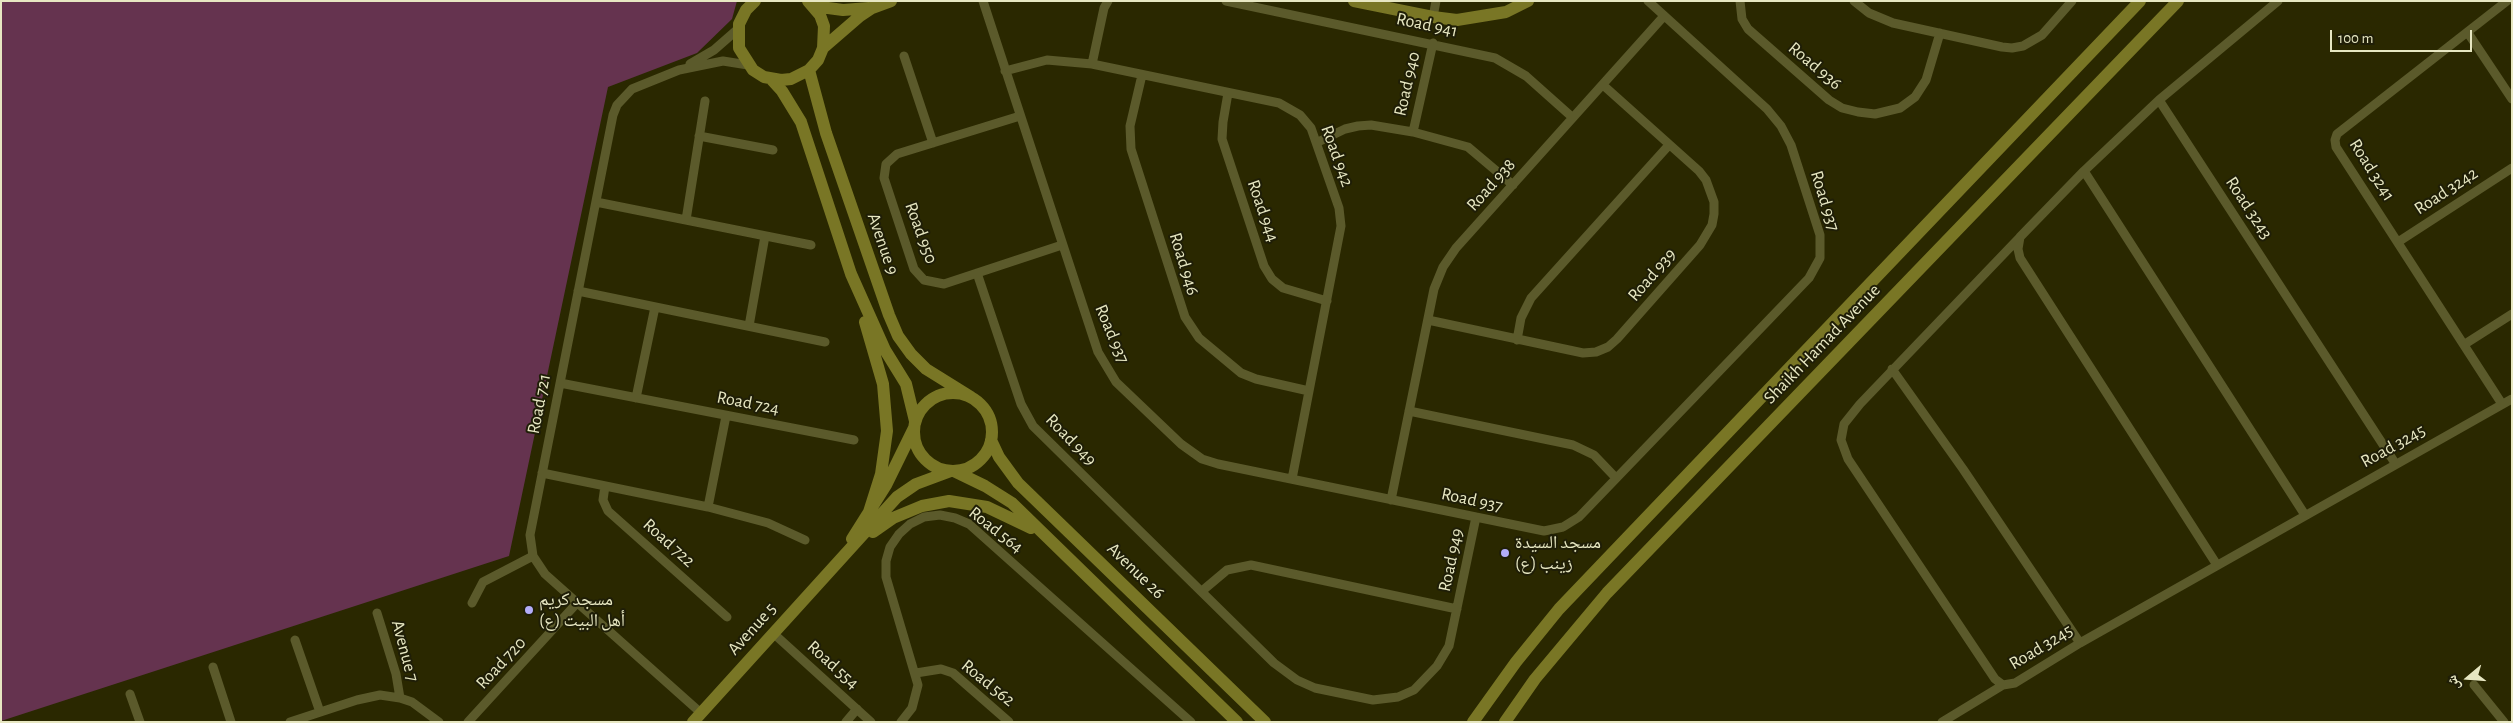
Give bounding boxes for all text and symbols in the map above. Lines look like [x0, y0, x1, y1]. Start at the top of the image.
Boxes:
street label: Road 941 [1394, 8, 1460, 42]
scale bar [2333, 20, 2476, 52]
text: 100 m [2338, 31, 2373, 46]
street label: Road 936 [1784, 37, 1846, 95]
street label: Road 940 [1389, 50, 1425, 118]
street label: Road 942 [1316, 122, 1358, 190]
street label: Road 3241 [2344, 135, 2400, 205]
street label: Road 938 [1462, 154, 1520, 216]
street label: Road 3242 [2410, 163, 2482, 219]
street label: Road 937 [1806, 168, 1844, 234]
street label: Road 3243 [2221, 173, 2277, 243]
street label: Road 944 [1242, 177, 1284, 245]
street label: Road 950 [900, 199, 942, 267]
street label: Avenue 9 [862, 210, 904, 278]
street label: Road 946 [1164, 230, 1204, 298]
street label: Road 939 [1623, 244, 1681, 306]
street label: Shaikh Hamad Avenue [1759, 280, 1885, 408]
street label: Road 937 [1090, 301, 1134, 367]
street label: Road 721 [523, 372, 555, 436]
street label: Road 724 [715, 386, 781, 420]
street label: Road 949 [1041, 409, 1101, 471]
street label: Road 3245 [2357, 419, 2429, 473]
street label: Road 937 [1439, 483, 1505, 517]
street label: Road 564 [964, 502, 1028, 558]
street label: Road 722 [638, 514, 700, 572]
street label: Road 949 [1434, 526, 1468, 594]
place label: مسجد السيدة زينب (ع) [1515, 532, 1601, 574]
street label: Avenue 26 [1103, 538, 1169, 604]
marker: مسجد السيدة زينب (ع) [1499, 547, 1511, 559]
place label: مسجد كريم أهل البيت (ع) [539, 589, 625, 632]
street label: Avenue 5 [723, 598, 781, 660]
marker: مسجد كريم أهل البيت (ع) [523, 604, 535, 616]
street label: Avenue 7 [386, 618, 424, 684]
street label: Road 3245 [2005, 620, 2077, 674]
street label: Road 720 [471, 632, 531, 694]
street label: Road 554 [803, 636, 863, 694]
north arrow [2443, 653, 2493, 703]
street label: Road 562 [957, 655, 1019, 711]
text: ش [2445, 673, 2463, 692]

